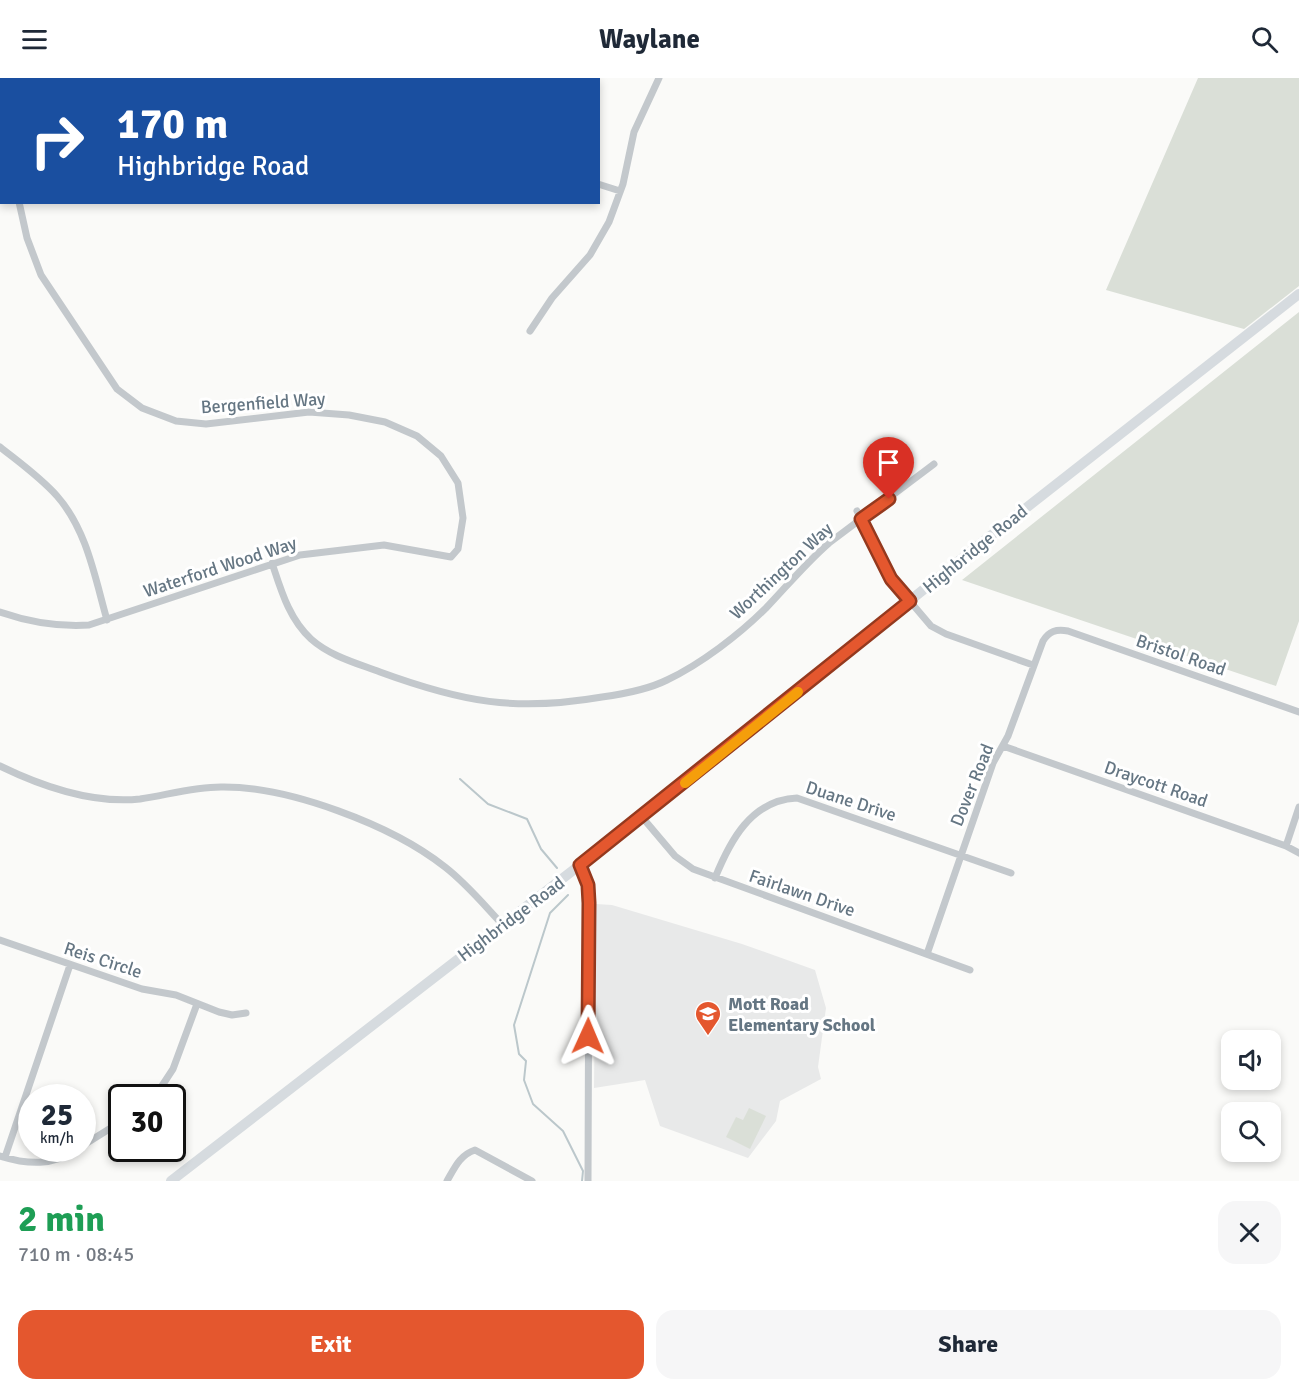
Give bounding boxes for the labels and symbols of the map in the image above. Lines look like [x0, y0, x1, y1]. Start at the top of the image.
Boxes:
street label: Bergenfield Way [200, 388, 327, 418]
pin [863, 437, 914, 499]
street label: Highbridge Road [918, 500, 1032, 598]
street label: Worthington Way [725, 517, 837, 624]
street label: Waterford Wood Way [141, 532, 300, 602]
street label: Bristol Road [1133, 629, 1229, 681]
street label: Dover Road [946, 741, 998, 829]
street label: Draycott Road [1101, 756, 1211, 812]
street label: Duane Drive [803, 776, 899, 826]
street label: Fairlawn Drive [746, 865, 858, 921]
street label: Highbridge Road [453, 872, 569, 966]
street label: Reis Circle [61, 937, 145, 983]
place label: Mott Road Elementary School [728, 993, 876, 1036]
school or university icon: Mott Road Elementary School [693, 999, 723, 1037]
position arrow [556, 1004, 620, 1068]
speed limit sign: 30 [108, 1084, 186, 1162]

